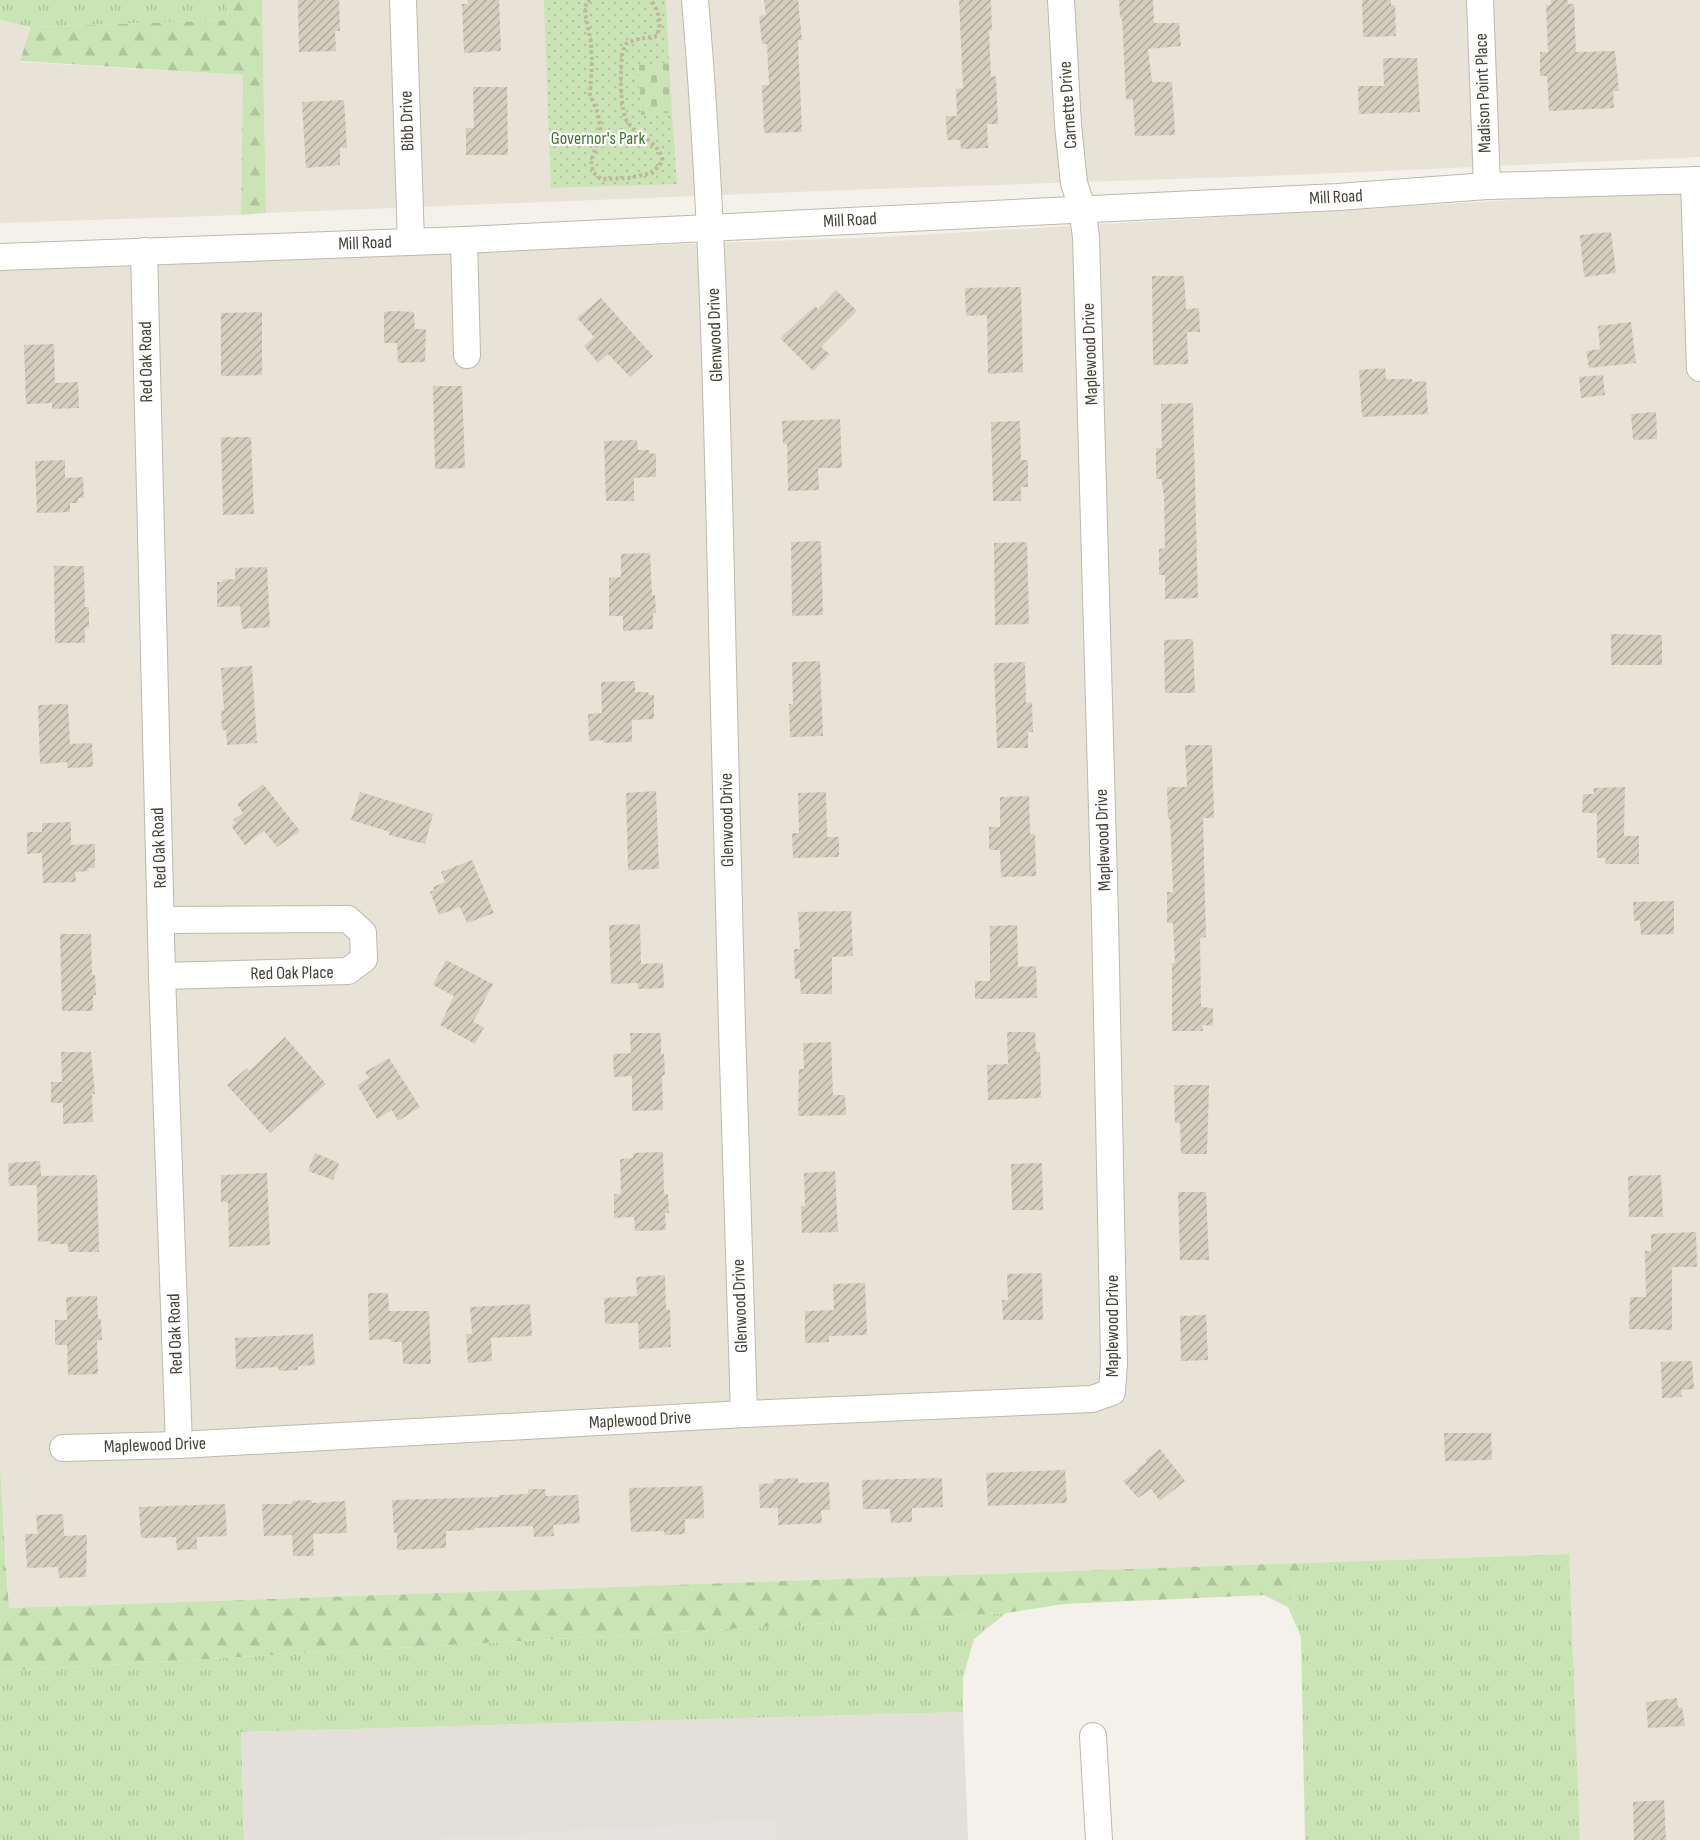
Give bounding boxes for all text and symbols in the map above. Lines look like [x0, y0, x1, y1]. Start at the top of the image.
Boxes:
street label: Madison Point Place [1470, 33, 1496, 153]
street label: Carnette Drive [1054, 60, 1082, 150]
street label: Bibb Drive [395, 90, 419, 152]
park label: Governor's Park [551, 128, 645, 149]
street label: Mill Road [1309, 185, 1363, 209]
street label: Mill Road [823, 208, 877, 232]
street label: Mill Road [338, 232, 392, 254]
street label: Glenwood Drive [703, 288, 727, 382]
street label: Maplewood Drive [1078, 302, 1102, 406]
street label: Red Oak Road [135, 321, 157, 403]
street label: Glenwood Drive [716, 773, 738, 867]
street label: Maplewood Drive [1091, 788, 1115, 892]
street label: Red Oak Road [147, 807, 171, 889]
street label: Red Oak Place [250, 962, 334, 984]
street label: Glenwood Drive [728, 1259, 752, 1353]
street label: Maplewood Drive [1102, 1275, 1123, 1377]
street label: Red Oak Road [163, 1293, 187, 1375]
street label: Maplewood Drive [588, 1407, 692, 1433]
street label: Maplewood Drive [103, 1433, 207, 1457]

